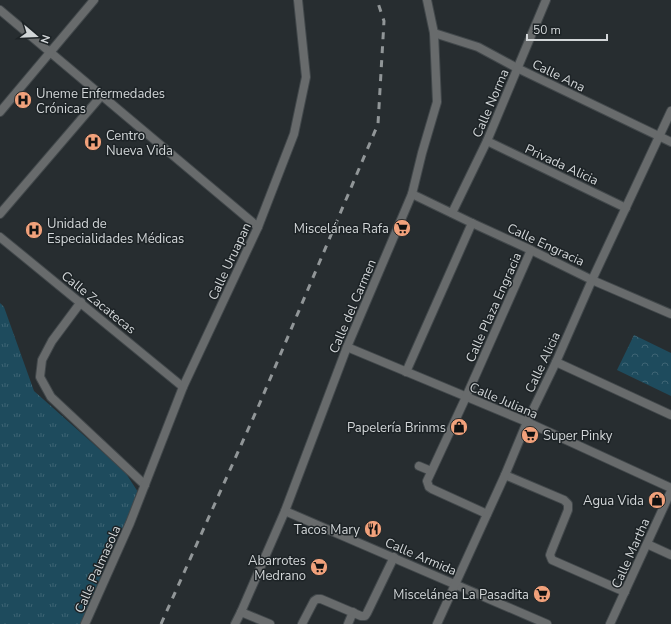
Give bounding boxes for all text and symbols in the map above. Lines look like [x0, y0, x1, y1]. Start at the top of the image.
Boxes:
north arrow [16, 16, 56, 56]
scale bar [527, 16, 607, 42]
text: 50 m [533, 22, 561, 38]
text: N [37, 33, 53, 45]
street label: Calle Ana [529, 55, 588, 96]
street label: Calle Norma [468, 66, 513, 140]
place label: Uneme Enfermedades Crónicas [36, 85, 165, 118]
hospital icon: Uneme Enfermedades Crónicas [13, 90, 33, 110]
place label: Centro Nueva Vida [106, 127, 173, 160]
hospital icon: Centro Nueva Vida [83, 132, 103, 152]
street label: Privada Alicia [522, 140, 601, 190]
place label: Unidad de Especialidades Médicas [47, 215, 184, 248]
supermarket icon: Miscelánea Rafa [392, 218, 412, 238]
street label: Calle Engracia [504, 219, 587, 271]
hospital icon: Unidad de Especialidades Médicas [24, 220, 44, 240]
street label: Calle Uruapan [204, 220, 256, 303]
place label: Miscelánea Rafa [294, 220, 389, 238]
street label: Calle Plaza Engracia [462, 250, 526, 365]
street label: Calle del Carmen [325, 257, 381, 356]
street label: Calle Zacatecas [57, 267, 139, 338]
street label: Calle Alicia [521, 329, 565, 396]
street label: Calle Juliana [467, 378, 541, 423]
shop icon: Papelería Brinms [449, 417, 469, 437]
place label: Papelería Brinms [347, 419, 446, 437]
supermarket icon: Super Pinky [520, 425, 540, 445]
place label: Super Pinky [543, 427, 613, 445]
shop icon: Agua Vida [647, 490, 667, 510]
place label: Agua Vida [583, 492, 644, 510]
street label: Calle Martha [607, 515, 654, 591]
restaurant icon: Tacos Mary [363, 519, 383, 539]
place label: Tacos Mary [294, 521, 360, 539]
street label: Calle Palmasola [71, 523, 125, 616]
street label: Calle Armida [382, 534, 459, 580]
place label: Abarrotes Medrano [248, 552, 306, 585]
supermarket icon: Abarrotes Medrano [309, 557, 329, 577]
supermarket icon: Miscelánea La Pasadita [532, 584, 552, 604]
place label: Miscelánea La Pasadita [393, 586, 529, 604]

